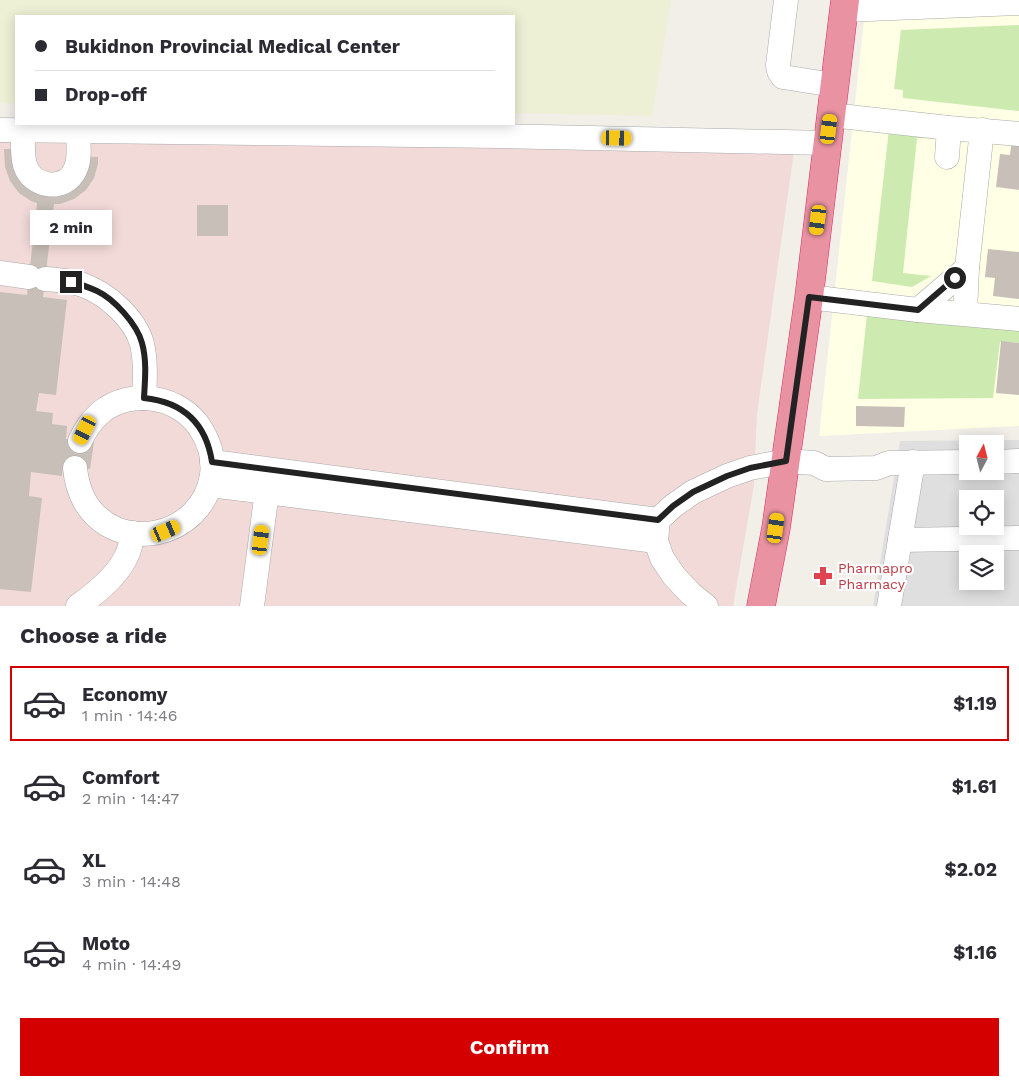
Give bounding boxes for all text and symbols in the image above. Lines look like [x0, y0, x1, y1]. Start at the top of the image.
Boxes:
text: Bukidnon Provincial Medical Center [65, 35, 400, 58]
text: Drop-off [65, 83, 147, 106]
car [819, 113, 838, 145]
car [601, 130, 632, 146]
car [808, 204, 827, 236]
callout: 2 min [30, 210, 112, 244]
text: 2 min [49, 218, 93, 237]
route start [944, 267, 966, 289]
route end [60, 271, 82, 293]
car [71, 413, 98, 447]
north arrow [959, 435, 1004, 480]
map controls [959, 435, 1004, 590]
button: locate [959, 490, 1004, 535]
car [766, 512, 785, 544]
car [149, 518, 182, 544]
car [251, 524, 270, 556]
button: layers [959, 545, 1004, 590]
place label: Pharmapro Pharmacy [838, 560, 913, 592]
pharmacy icon: Pharmapro Pharmacy [812, 565, 834, 587]
text: Choose a ride [20, 623, 167, 648]
icon: car [22, 681, 67, 726]
text: Economy [82, 683, 167, 706]
text: $1.19 [953, 692, 997, 715]
text: 1 min · 14:46 [82, 706, 178, 725]
icon: car [22, 764, 67, 809]
text: Comfort [82, 766, 160, 789]
text: $1.61 [952, 775, 997, 798]
text: 2 min · 14:47 [82, 789, 179, 808]
icon: car [22, 847, 67, 892]
text: XL [82, 849, 106, 872]
text: $2.02 [945, 858, 997, 881]
text: 3 min · 14:48 [82, 872, 181, 891]
icon: car [22, 930, 67, 975]
text: Moto [82, 932, 130, 955]
text: $1.16 [953, 941, 997, 964]
text: 4 min · 14:49 [82, 955, 181, 974]
button: Confirm [20, 1018, 999, 1076]

